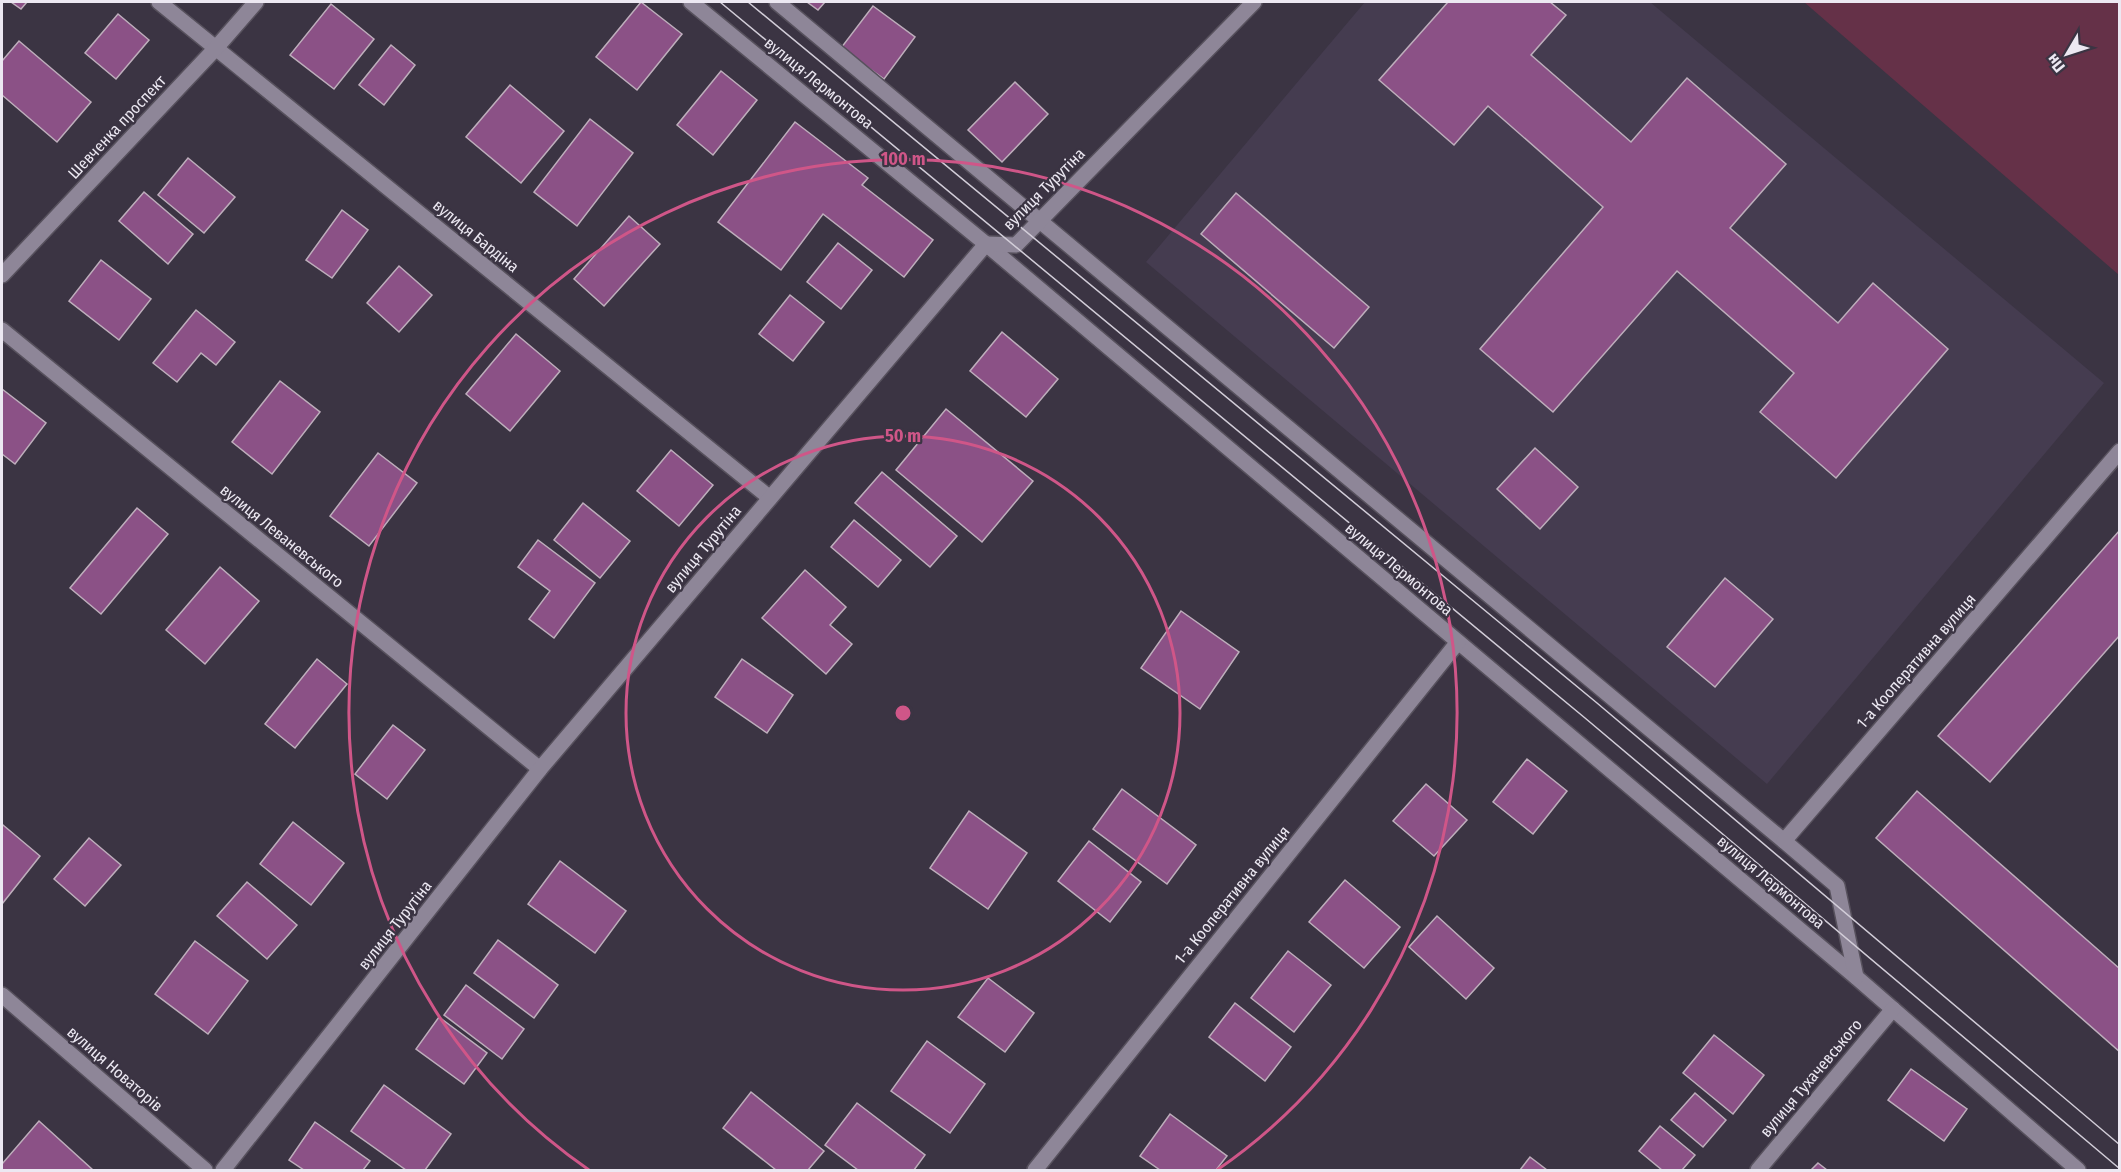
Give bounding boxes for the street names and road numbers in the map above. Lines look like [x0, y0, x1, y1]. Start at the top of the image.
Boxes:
street label: вулиця Лермонтова [761, 33, 877, 133]
street label: Шевченка проспект [64, 71, 170, 183]
street label: вулиця Турутіна [999, 144, 1089, 234]
street label: вулиця Бардіна [429, 196, 523, 276]
street label: вулиця Леваневського [216, 480, 348, 592]
street label: вулиця Турутіна [661, 501, 745, 597]
street label: вулиця Лермонтова [1341, 518, 1457, 620]
street label: 1-а Кооперативна вулиця [1852, 590, 1980, 732]
street label: 1-а Кооперативна вулиця [1170, 822, 1294, 968]
street label: вулиця Лермонтова [1713, 831, 1829, 933]
street label: вулиця Турутіна [354, 876, 436, 973]
street label: вулиця Тухачевського [1756, 1015, 1866, 1141]
street label: вулиця Новаторів [63, 1022, 167, 1116]

